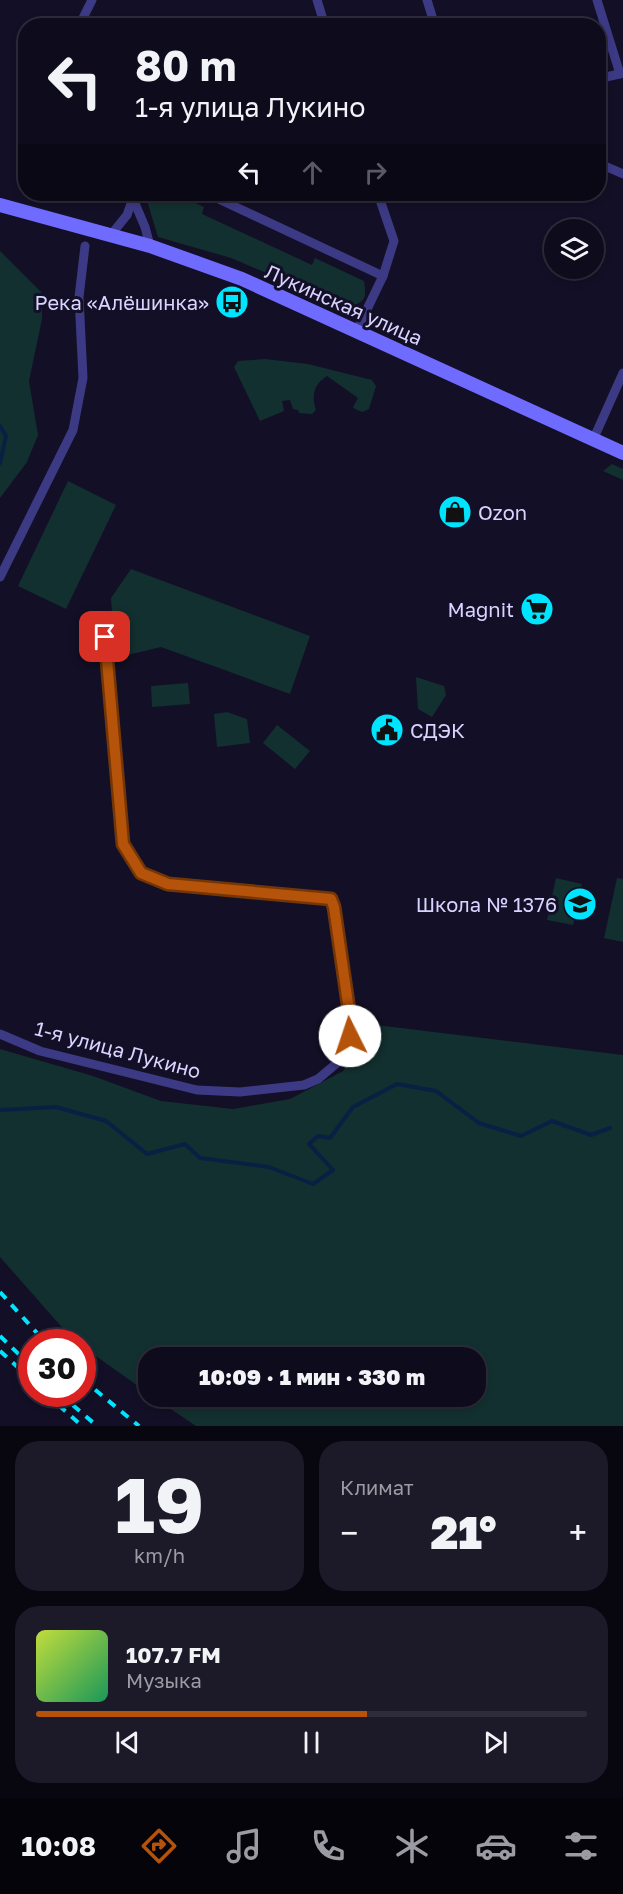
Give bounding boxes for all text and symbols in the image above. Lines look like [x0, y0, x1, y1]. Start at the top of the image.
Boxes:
text: 80 m [135, 40, 236, 90]
icon: left [36, 42, 114, 120]
text: 1-я улица Лукино [135, 91, 365, 123]
icon: left [233, 156, 266, 189]
icon: ahead [296, 156, 329, 189]
icon: right [359, 156, 392, 189]
map controls [544, 219, 604, 279]
button: layers [544, 219, 604, 279]
street label: Лукинская улица [262, 258, 426, 350]
bus stop icon: Река «Алёшинка» [214, 284, 250, 320]
place label: Река «Алёшинка» [35, 290, 209, 314]
shop icon: Ozon [437, 494, 473, 530]
place label: Ozon [478, 500, 527, 524]
supermarket icon: Magnit [519, 591, 555, 627]
place label: Magnit [448, 597, 514, 621]
pin [79, 611, 130, 662]
icon: arrive [88, 620, 121, 653]
public building icon: СДЭК [369, 712, 405, 748]
place label: СДЭК [410, 718, 465, 742]
school or university icon: Школа № 1376 [562, 886, 598, 922]
place label: Школа № 1376 [416, 892, 557, 916]
position arrow [318, 1004, 382, 1068]
street label: 1-я улица Лукино [32, 1015, 204, 1083]
speed limit sign: 30 [18, 1329, 96, 1407]
text: 10:09 · 1 мин · 330 m [199, 1363, 425, 1390]
text: 19 [115, 1457, 204, 1550]
text: Климат [340, 1475, 414, 1499]
text: 21° [430, 1505, 497, 1559]
text: − [340, 1513, 358, 1552]
text: + [569, 1513, 587, 1552]
text: km/h [134, 1543, 185, 1567]
text: 107.7 FM [126, 1641, 221, 1668]
text: Музыка [126, 1668, 202, 1692]
icon: previous [111, 1726, 144, 1759]
icon: pause [295, 1726, 328, 1759]
icon: next [479, 1726, 512, 1759]
icon: directions [138, 1825, 180, 1867]
icon: music [223, 1825, 265, 1867]
icon: phone [307, 1825, 349, 1867]
icon: climate [391, 1825, 433, 1867]
icon: car [475, 1825, 517, 1867]
icon: filters [560, 1825, 602, 1867]
text: 10:08 [21, 1830, 96, 1862]

